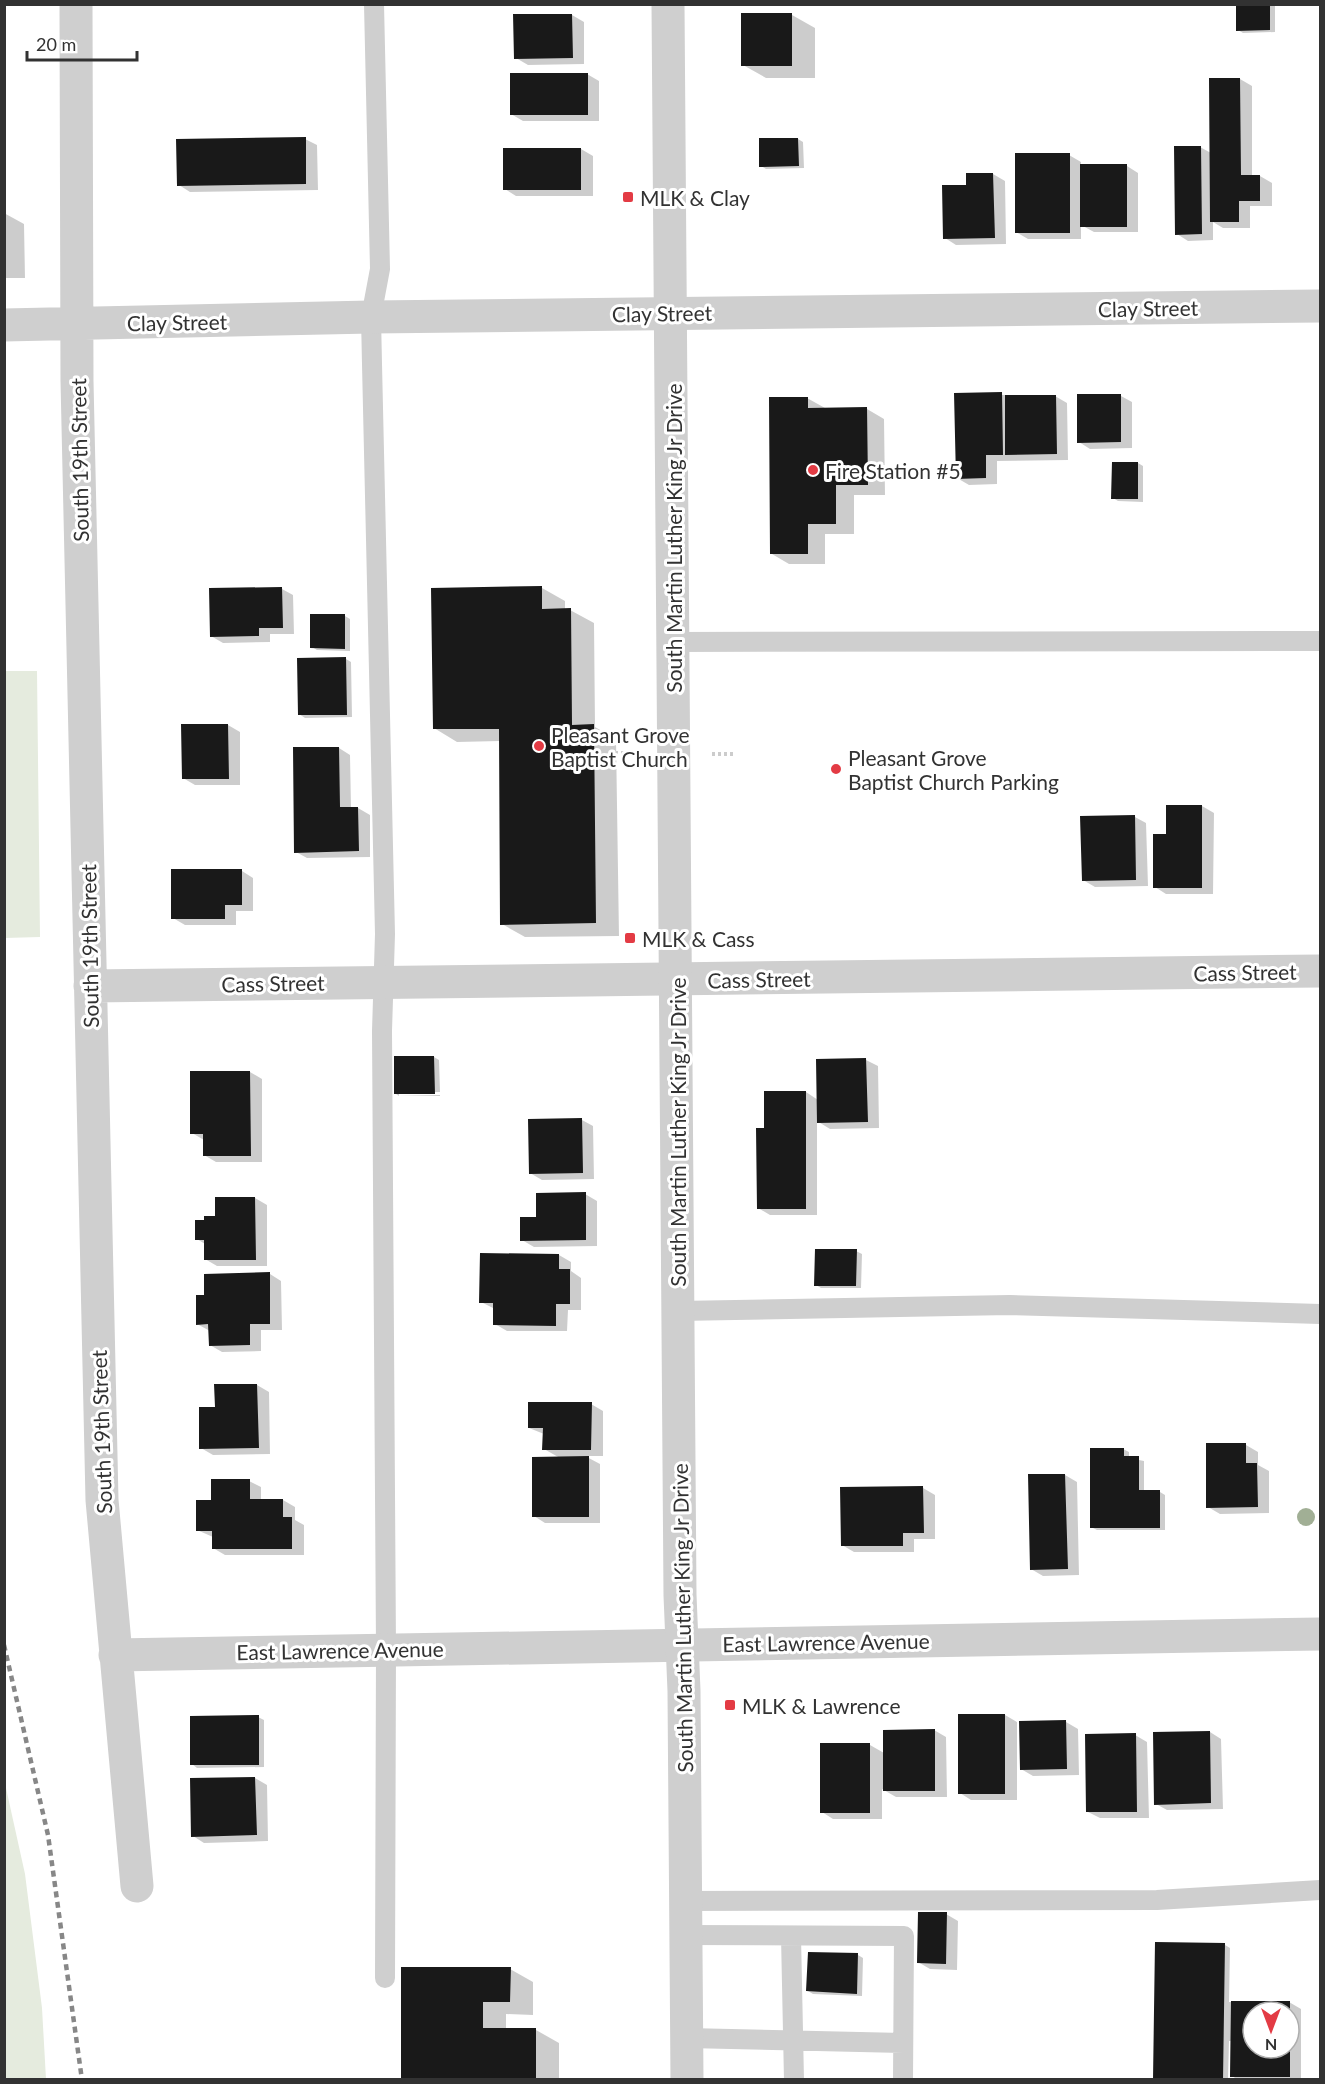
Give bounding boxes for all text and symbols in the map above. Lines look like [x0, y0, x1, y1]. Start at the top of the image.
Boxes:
scale bar [27, 24, 136, 62]
text: 20 m [36, 33, 76, 55]
place label: MLK & Clay [640, 185, 750, 210]
marker: MLK & Clay [621, 190, 635, 204]
street label: Clay Street [1098, 295, 1199, 321]
street label: Clay Street [612, 300, 713, 326]
street label: Clay Street [127, 309, 228, 335]
street label: South 19th Street [65, 377, 93, 542]
street label: South Martin Luther King Jr Drive [661, 383, 686, 693]
place label: Fire Station #5 [825, 458, 961, 483]
marker: Fire Station #5 [806, 463, 820, 477]
place label: Pleasant Grove Baptist Church [551, 722, 690, 771]
marker: Pleasant Grove Baptist Church [532, 739, 546, 753]
place label: Pleasant Grove Baptist Church Parking [848, 745, 1059, 794]
marker: Pleasant Grove Baptist Church Parking [829, 762, 843, 776]
street label: South 19th Street [75, 863, 103, 1028]
place label: MLK & Cass [642, 926, 755, 951]
marker: MLK & Cass [623, 931, 637, 945]
street label: Cass Street [1193, 959, 1297, 985]
street label: Cass Street [707, 966, 811, 992]
street label: Cass Street [221, 970, 325, 996]
street label: South Martin Luther King Jr Drive [665, 977, 690, 1287]
street label: South 19th Street [86, 1349, 116, 1514]
street label: South Martin Luther King Jr Drive [667, 1463, 697, 1773]
street label: East Lawrence Avenue [722, 1628, 930, 1656]
street label: East Lawrence Avenue [236, 1636, 444, 1664]
place label: MLK & Lawrence [742, 1693, 901, 1718]
marker: MLK & Lawrence [723, 1698, 737, 1712]
north arrow [1241, 2000, 1301, 2060]
text: N [1265, 2036, 1277, 2055]

